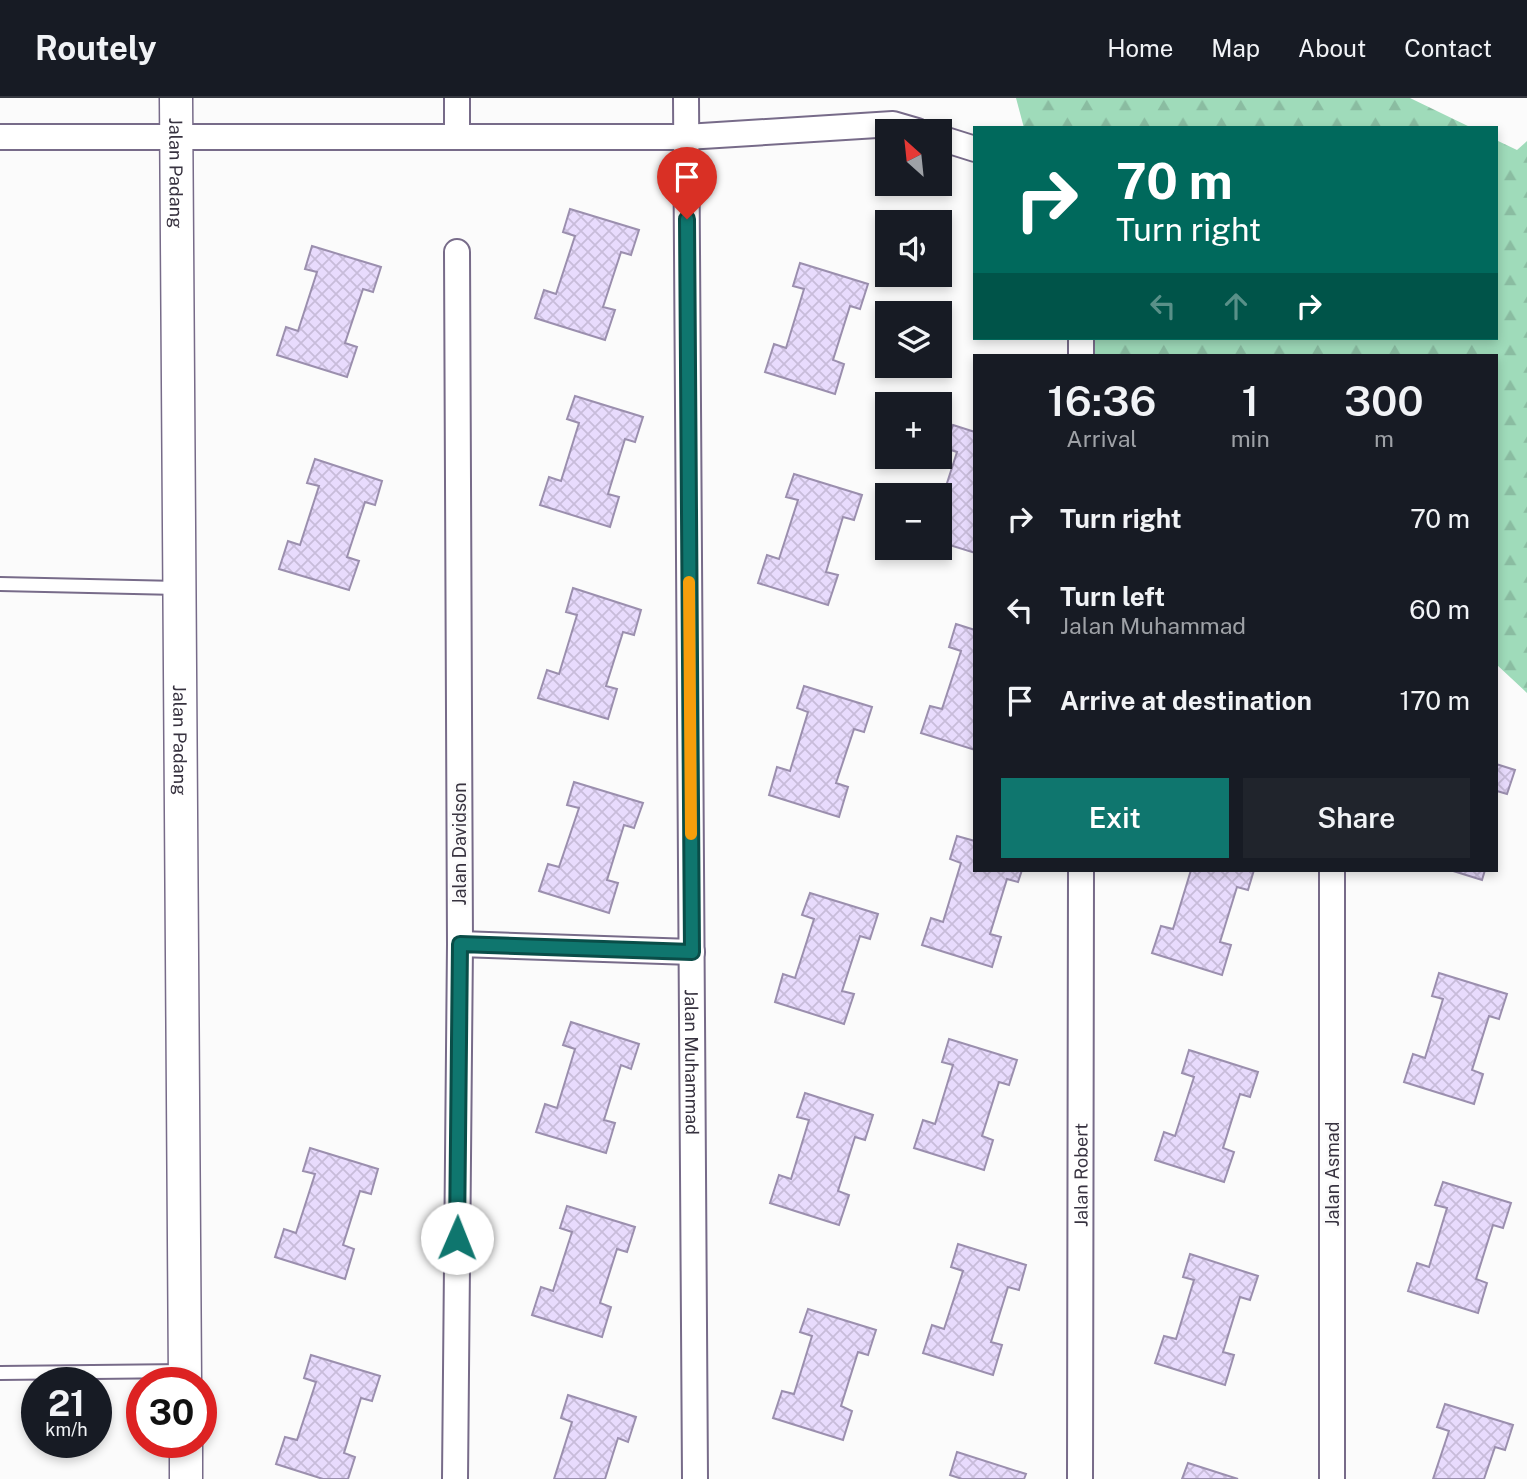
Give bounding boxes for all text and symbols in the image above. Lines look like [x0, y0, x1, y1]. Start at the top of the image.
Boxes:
text: Routely [35, 29, 157, 67]
text: Home [1107, 34, 1173, 62]
text: Map [1211, 34, 1260, 62]
text: About [1298, 34, 1366, 62]
text: Contact [1404, 34, 1492, 62]
street label: Jalan Padang [166, 118, 187, 228]
north arrow [875, 119, 952, 196]
map controls [875, 119, 952, 560]
pin [657, 147, 717, 219]
text: 70 m [1116, 152, 1233, 210]
icon: right [1001, 154, 1092, 245]
icon: arrive [668, 158, 706, 196]
button: sound [875, 210, 952, 287]
text: Turn right [1116, 211, 1261, 248]
icon: left [1144, 287, 1182, 325]
icon: ahead [1217, 287, 1255, 325]
icon: right [1290, 287, 1328, 325]
button: layers [875, 301, 952, 378]
text: 16:36 [1047, 376, 1156, 425]
text: 1 [1241, 376, 1259, 425]
text: 300 [1344, 376, 1424, 425]
button: + [875, 392, 952, 469]
text: Arrival [1066, 425, 1137, 452]
text: min [1231, 425, 1270, 452]
text: m [1374, 425, 1394, 452]
button: − [875, 483, 952, 560]
icon: right [1001, 500, 1039, 538]
text: Turn right [1060, 503, 1182, 534]
text: 70 m [1410, 503, 1470, 534]
text: Turn left [1060, 581, 1165, 612]
icon: left [1001, 591, 1039, 629]
text: 60 m [1409, 594, 1470, 625]
text: Jalan Muhammad [1060, 612, 1246, 639]
icon: arrive [1001, 682, 1039, 720]
street label: Jalan Padang [170, 685, 191, 795]
text: Arrive at destination [1060, 685, 1312, 716]
text: 170 m [1400, 685, 1470, 716]
button: Exit [1001, 778, 1229, 858]
button: Share [1243, 778, 1470, 858]
street label: Jalan Davidson [449, 782, 470, 906]
street label: Jalan Muhammad [681, 989, 703, 1135]
street label: Jalan Asmad [1322, 1122, 1343, 1226]
street label: Jalan Robert [1070, 1123, 1091, 1227]
position arrow [420, 1201, 494, 1275]
speed limit sign: 30 [126, 1367, 217, 1458]
text: 21 [48, 1383, 85, 1424]
text: km/h [45, 1419, 88, 1440]

